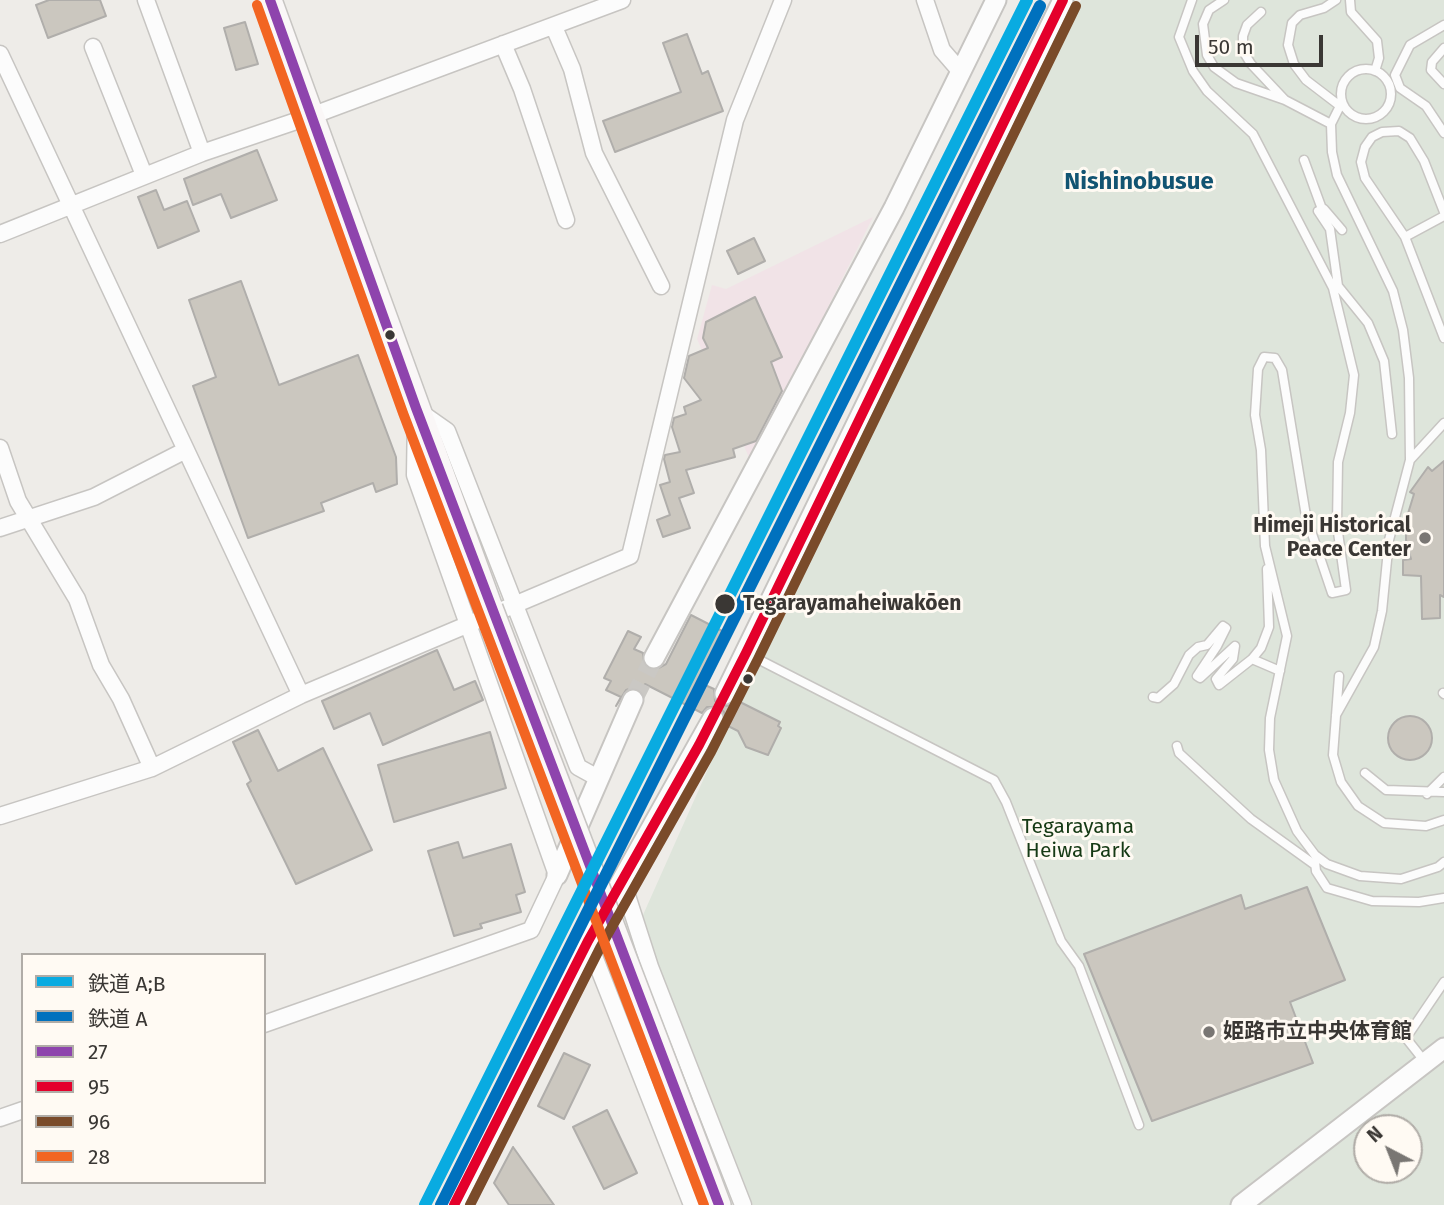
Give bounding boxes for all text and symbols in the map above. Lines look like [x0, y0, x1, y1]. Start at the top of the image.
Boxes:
scale bar [1199, 21, 1327, 65]
text: 50 m [1208, 34, 1254, 60]
district label: Nishinobusue [1064, 168, 1214, 196]
unlabelled marker [383, 328, 397, 342]
place label: Himeji Historical Peace Center [1253, 513, 1411, 563]
marker: Himeji Historical Peace Center [1417, 530, 1433, 546]
place label: Tegarayamaheiwakōen [743, 591, 961, 617]
marker: Tegarayamaheiwakōen [713, 592, 737, 616]
unlabelled marker [741, 672, 755, 686]
park label: Tegarayama Heiwa Park [1022, 814, 1134, 864]
legend [21, 953, 266, 1184]
text: 鉄道 A;B [88, 971, 166, 997]
text: 鉄道 A [88, 1006, 148, 1032]
place label: 姫路市立中央体育館 [1223, 1019, 1412, 1045]
marker: 姫路市立中央体育館 [1201, 1024, 1217, 1040]
text: 27 [88, 1039, 108, 1065]
text: 95 [88, 1074, 110, 1100]
text: 96 [88, 1109, 110, 1135]
north arrow [1353, 1114, 1423, 1184]
text: N [1363, 1122, 1387, 1147]
text: 28 [88, 1144, 110, 1170]

